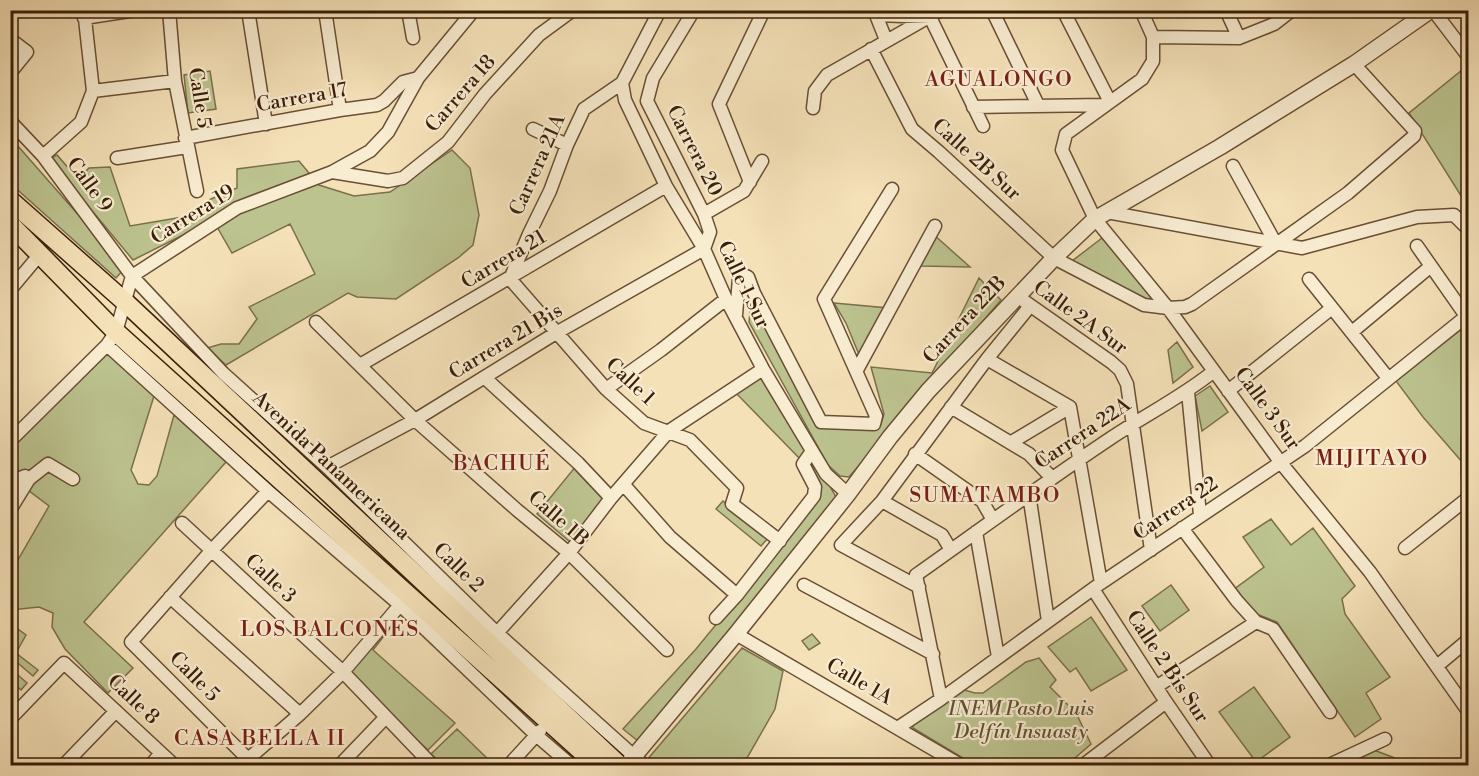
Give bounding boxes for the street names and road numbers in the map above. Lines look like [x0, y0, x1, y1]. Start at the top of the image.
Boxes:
street label: Carrera 18 [420, 50, 502, 138]
street label: Calle 5 [182, 66, 216, 130]
street label: Carrera 17 [255, 78, 349, 118]
street label: Carrera 20 [660, 101, 728, 201]
street label: Carrera 21A [505, 109, 572, 220]
street label: Calle 2B Sur [926, 114, 1026, 207]
street label: Calle 9 [61, 153, 117, 217]
street label: Carrera 19 [146, 179, 240, 251]
street label: Carrera 21 [457, 225, 551, 295]
street label: Calle 1 Sur [711, 237, 775, 333]
street label: Carrera 22B [918, 271, 1012, 369]
street label: Calle 2A Sur [1028, 275, 1132, 361]
street label: Carrera 21 Bis [445, 298, 567, 386]
street label: Calle 1 [600, 353, 660, 411]
street label: Calle 3 Sur [1228, 363, 1306, 456]
street label: Avenida Panamericana [246, 386, 416, 546]
street label: Carrera 22A [1030, 392, 1137, 475]
street label: Carrera 22 [1129, 471, 1223, 547]
street label: Calle 1B [522, 486, 594, 552]
street label: Calle 2 [427, 538, 489, 598]
street label: Calle 3 [239, 549, 301, 609]
street label: Calle 2 Bis Sur [1120, 606, 1214, 728]
street label: Calle 5 [164, 647, 224, 707]
street label: Calle 1A [821, 653, 898, 712]
street label: Calle 8 [102, 670, 164, 730]

